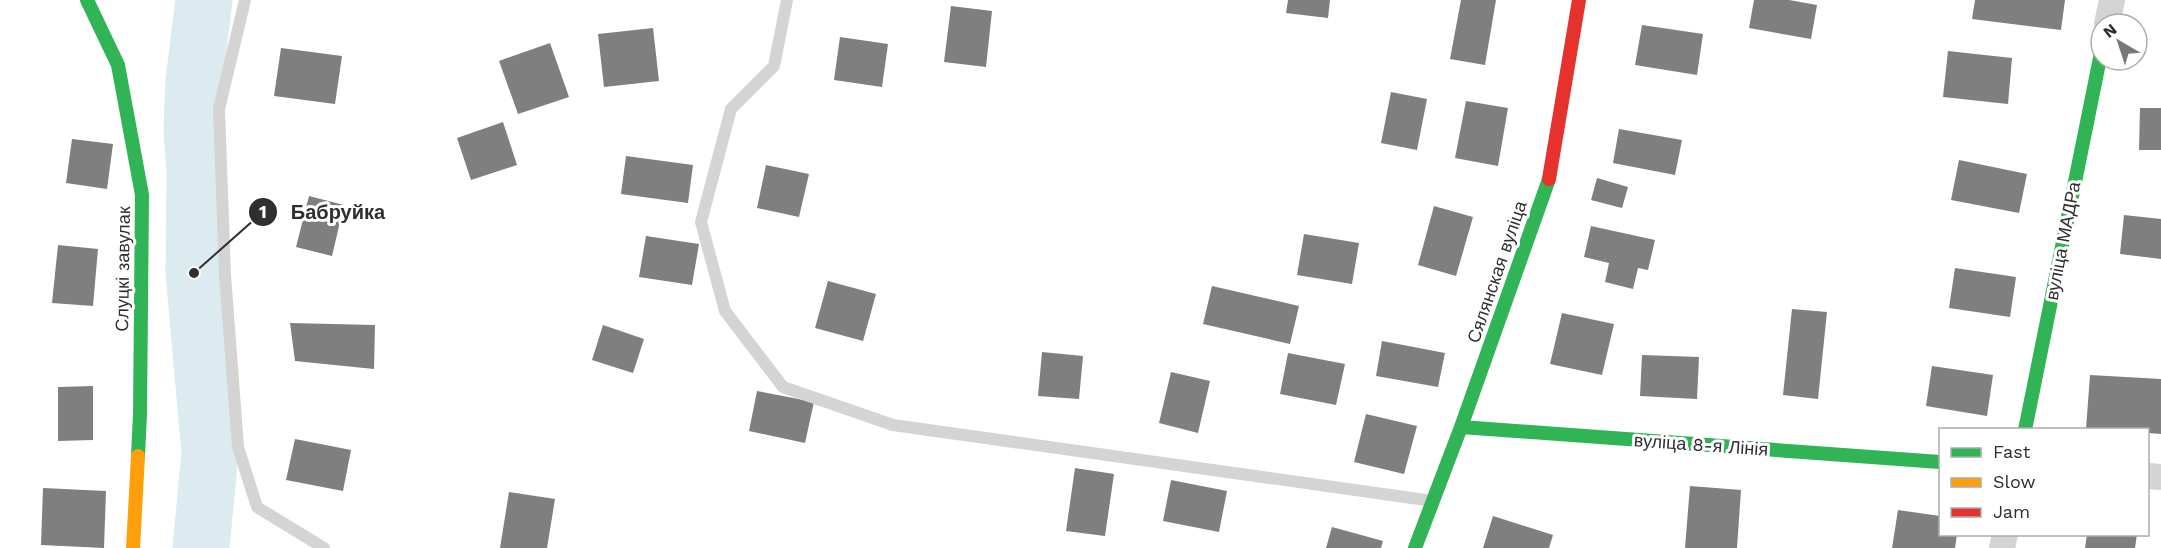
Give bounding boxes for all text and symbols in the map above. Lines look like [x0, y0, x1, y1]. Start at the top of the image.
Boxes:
north arrow [2089, 12, 2149, 72]
text: N [2099, 20, 2120, 42]
street label: вуліца МАДРа [2041, 179, 2084, 302]
callout: Бабруйка [248, 193, 397, 231]
street label: Сялянская вуліца [1462, 197, 1531, 346]
text: Бабруйка [291, 200, 386, 224]
text: 1 [259, 201, 267, 222]
street label: Слуцкі завулак [111, 206, 134, 332]
legend [1939, 428, 2149, 536]
street label: вуліца 8-я Лінія [1633, 429, 1769, 460]
text: Fast [1993, 441, 2031, 462]
text: Slow [1993, 471, 2036, 492]
text: Jam [1993, 501, 2030, 522]

